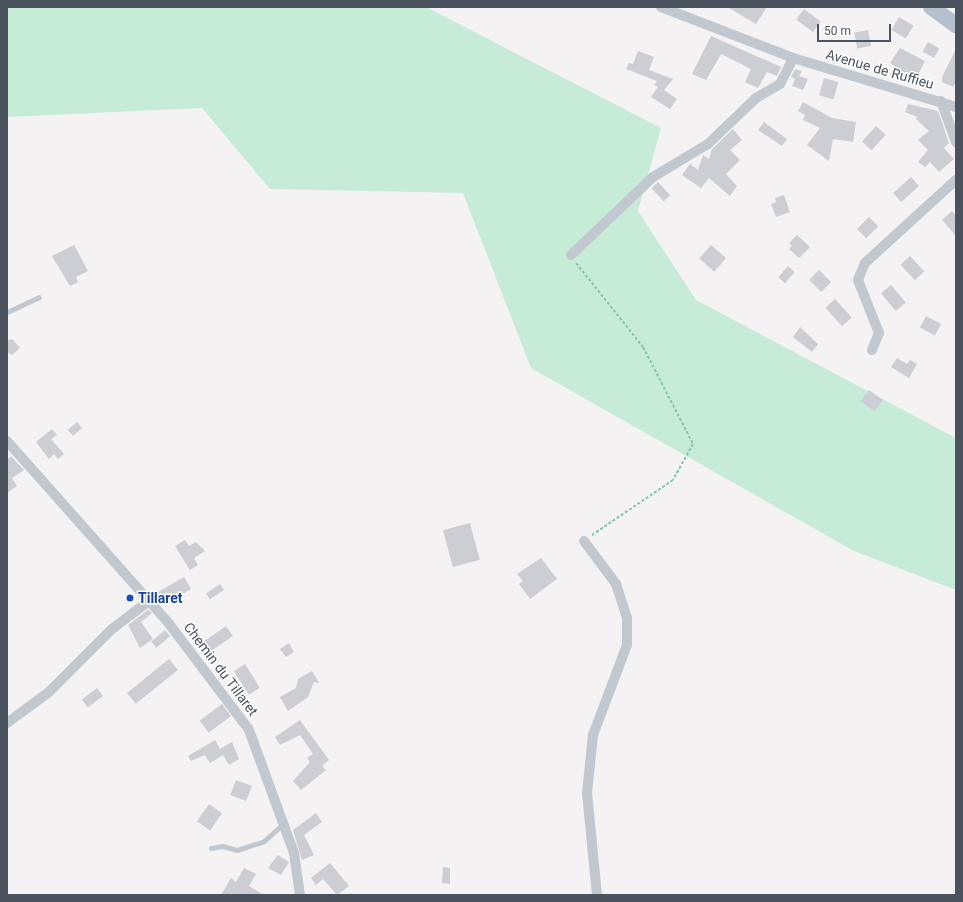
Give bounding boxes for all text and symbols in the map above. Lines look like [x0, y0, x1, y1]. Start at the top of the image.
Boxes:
scale bar [819, 16, 893, 42]
text: 50 m [824, 24, 851, 38]
street label: Avenue de Ruffieu [824, 46, 936, 92]
place label: Tillaret [138, 590, 183, 606]
marker: Tillaret [125, 593, 135, 603]
street label: Chemin du Tillaret [180, 619, 262, 719]

